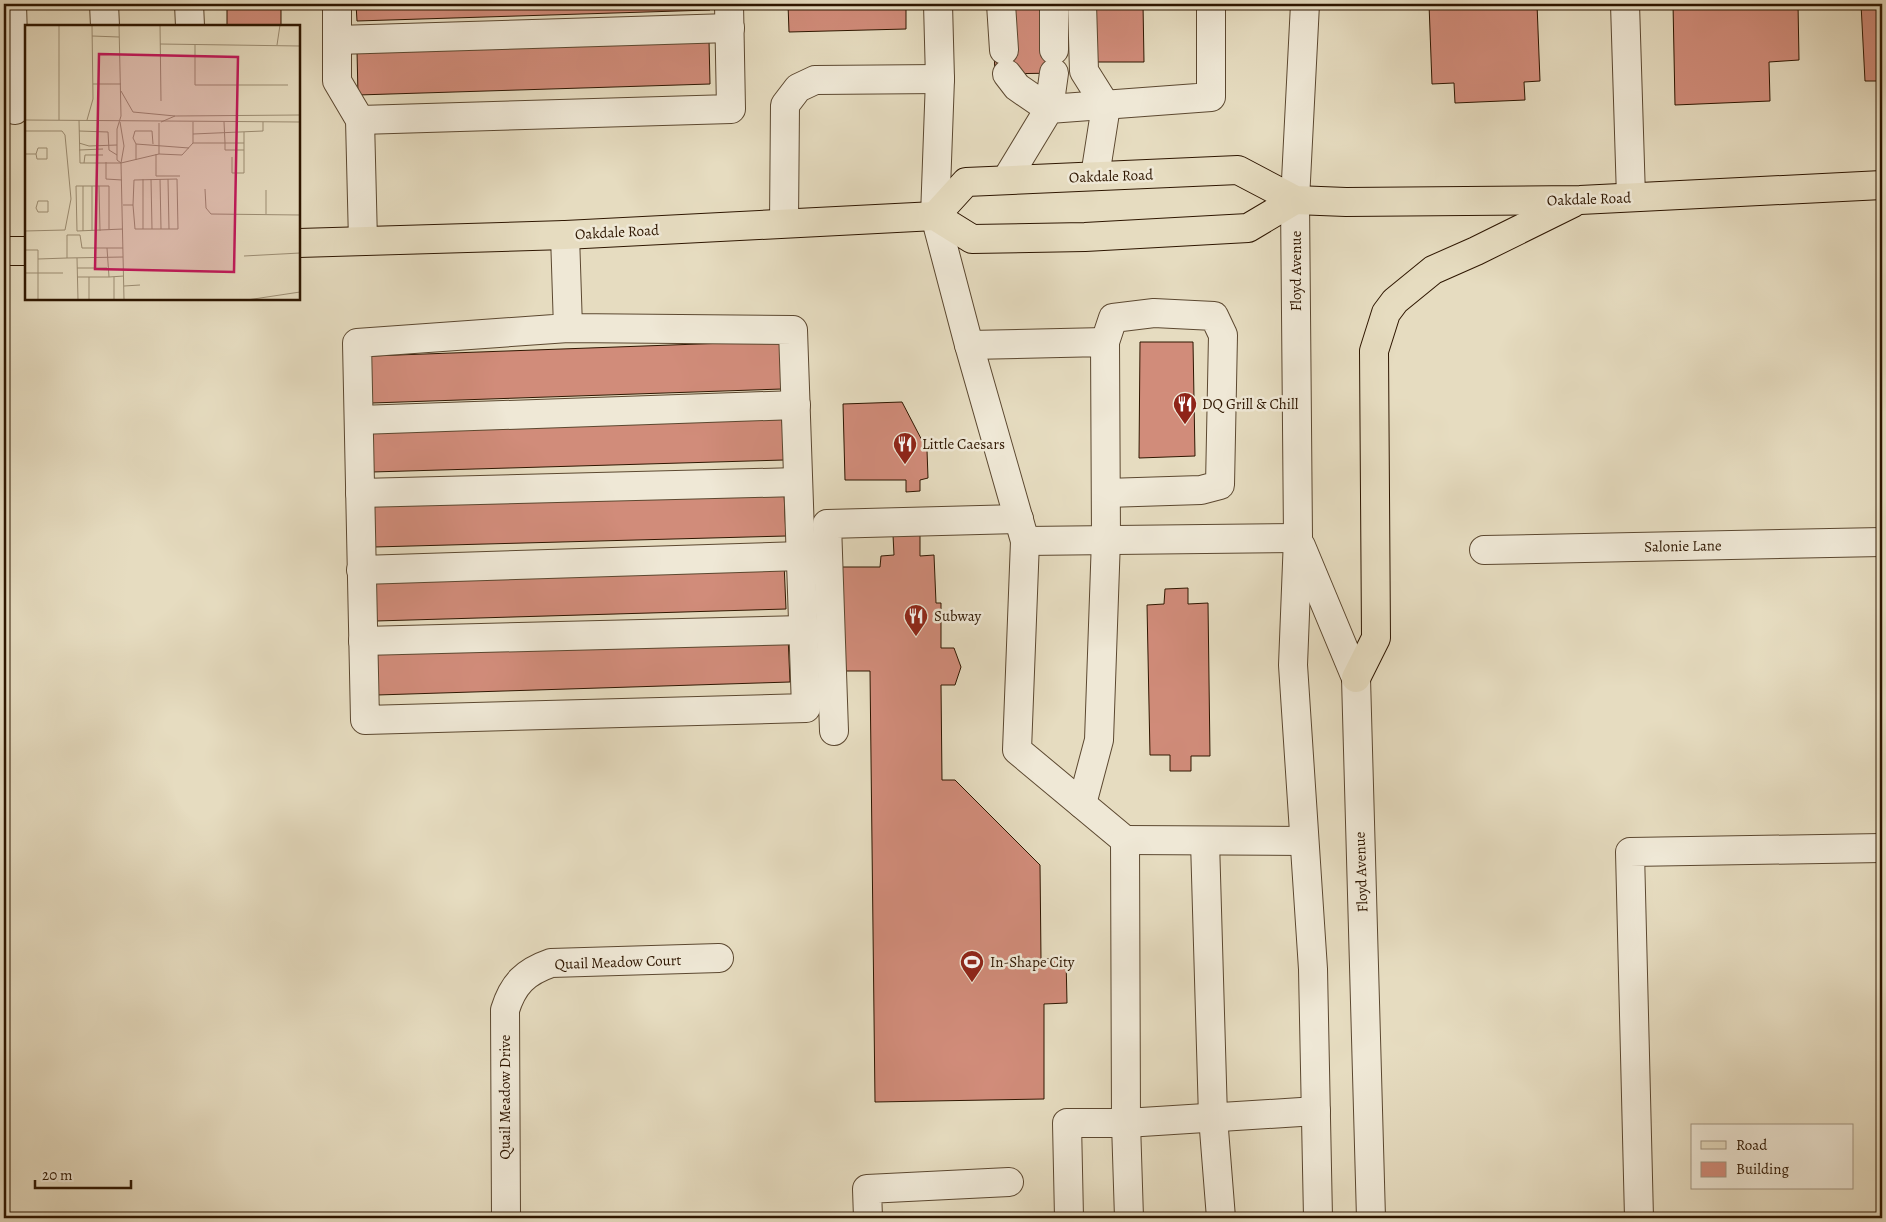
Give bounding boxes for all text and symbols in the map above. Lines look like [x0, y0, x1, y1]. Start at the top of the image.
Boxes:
inset map [25, 25, 300, 300]
street label: Oakdale Road [1069, 165, 1154, 187]
street label: Oakdale Road [1547, 188, 1632, 210]
street label: Oakdale Road [574, 220, 660, 244]
street label: Floyd Avenue [1286, 230, 1306, 311]
restaurant icon: DQ Grill & Chill [1172, 391, 1198, 425]
place label: DQ Grill & Chill [1202, 394, 1299, 414]
restaurant icon: Little Caesars [892, 431, 918, 465]
place label: Little Caesars [922, 434, 1005, 454]
street label: Salonie Lane [1644, 535, 1722, 557]
restaurant icon: Subway [903, 603, 929, 637]
place label: Subway [934, 606, 981, 626]
street label: Floyd Avenue [1350, 831, 1372, 913]
sports icon: In-Shape City [959, 949, 985, 983]
street label: Quail Meadow Court [554, 950, 682, 974]
place label: In-Shape City [990, 952, 1075, 972]
street label: Quail Meadow Drive [495, 1034, 515, 1160]
legend [1691, 1124, 1854, 1190]
text: Road [1736, 1135, 1768, 1155]
scale bar [35, 1157, 131, 1189]
text: Building [1736, 1159, 1789, 1179]
text: 20 m [42, 1165, 73, 1185]

